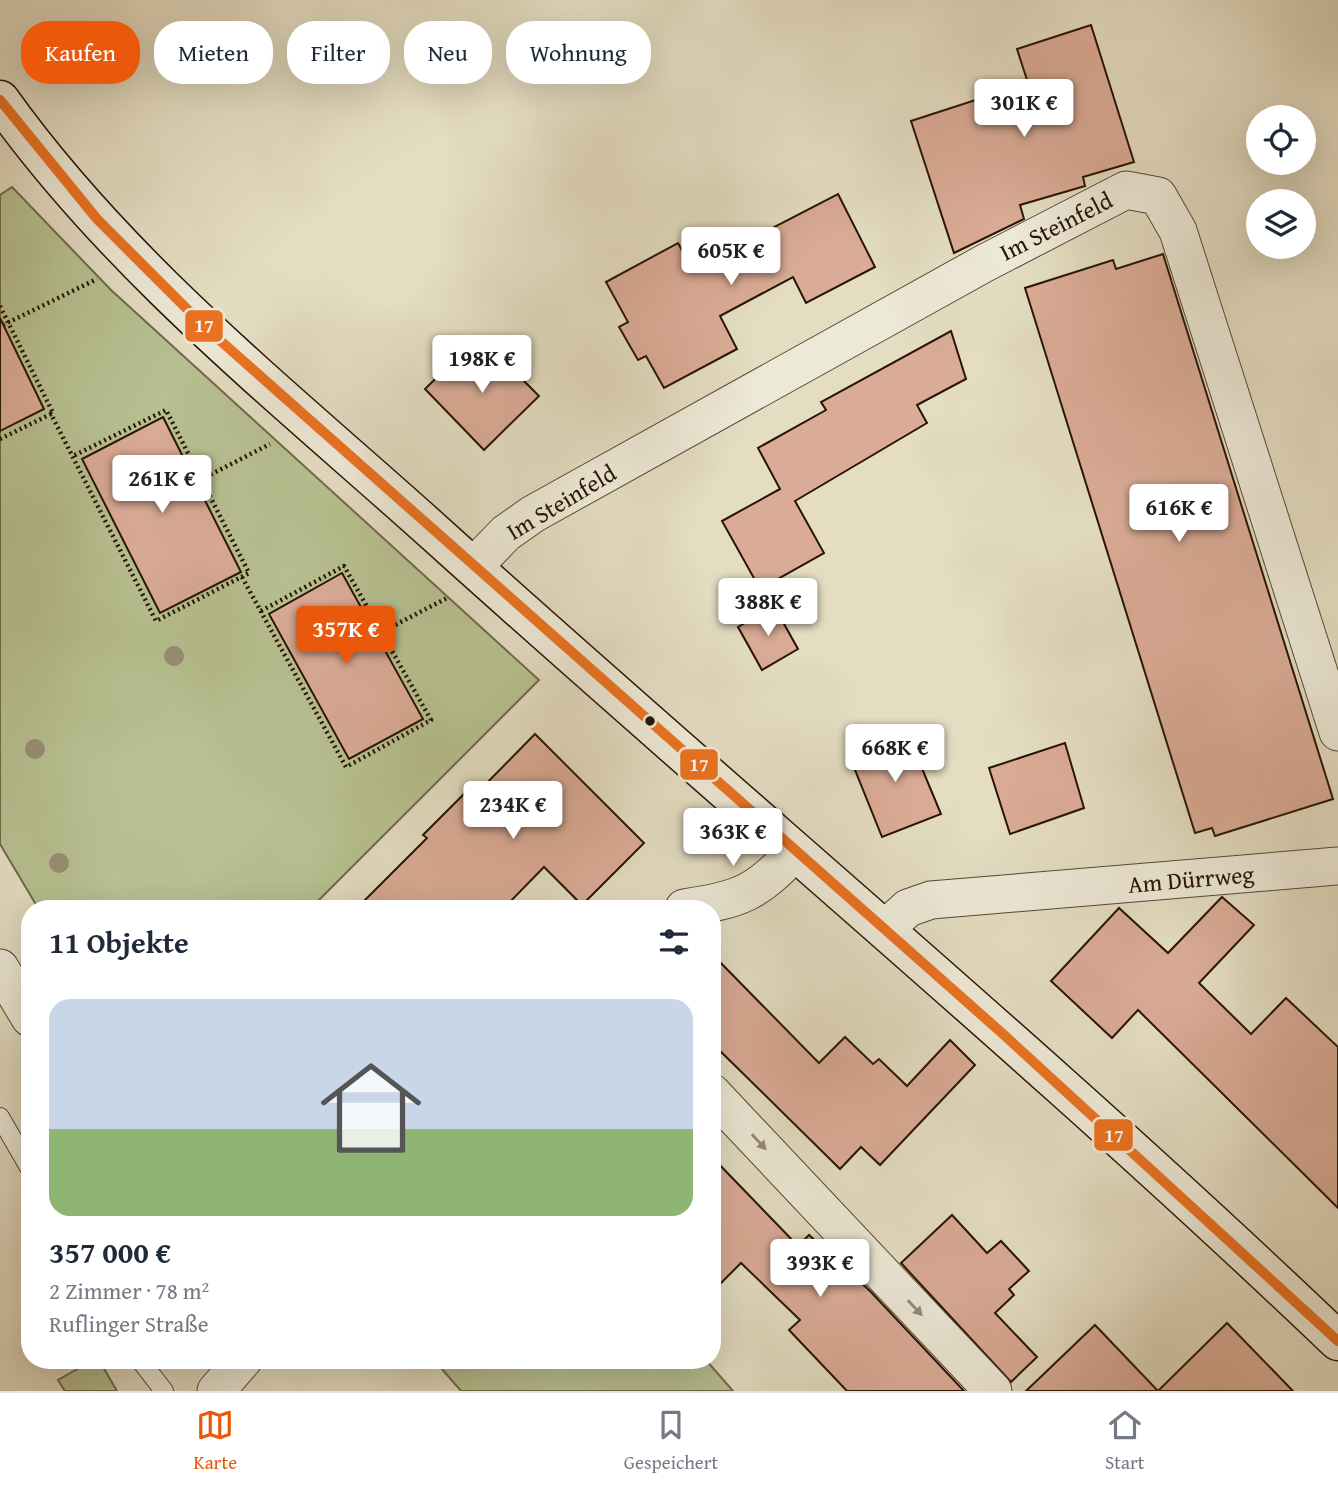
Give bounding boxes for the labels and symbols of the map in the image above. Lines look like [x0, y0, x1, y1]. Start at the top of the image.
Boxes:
pin: 301K € [967, 80, 1081, 139]
street label: Im Steinfeld [994, 183, 1119, 269]
pin: 605K € [674, 228, 788, 287]
line badge: 17 [184, 309, 224, 343]
text: 17 [194, 311, 214, 339]
pin: 198K € [425, 336, 539, 395]
street label: Im Steinfeld [500, 455, 623, 549]
pin: 261K € [105, 456, 219, 515]
pin: 616K € [1122, 484, 1236, 544]
pin: 388K € [711, 578, 825, 638]
pin: 357K € [289, 606, 403, 666]
unlabelled marker [643, 714, 657, 728]
pin: 668K € [838, 724, 952, 784]
line badge: 17 [679, 748, 719, 781]
text: 17 [689, 750, 709, 778]
pin: 234K € [456, 782, 570, 841]
pin: 363K € [676, 808, 790, 868]
street label: Am Dürrweg [1126, 856, 1256, 902]
line badge: 17 [1093, 1118, 1134, 1152]
text: 17 [1104, 1121, 1124, 1149]
one-way arrow [751, 1134, 767, 1151]
pin: 393K € [763, 1240, 877, 1299]
one-way arrow [906, 1299, 922, 1316]

